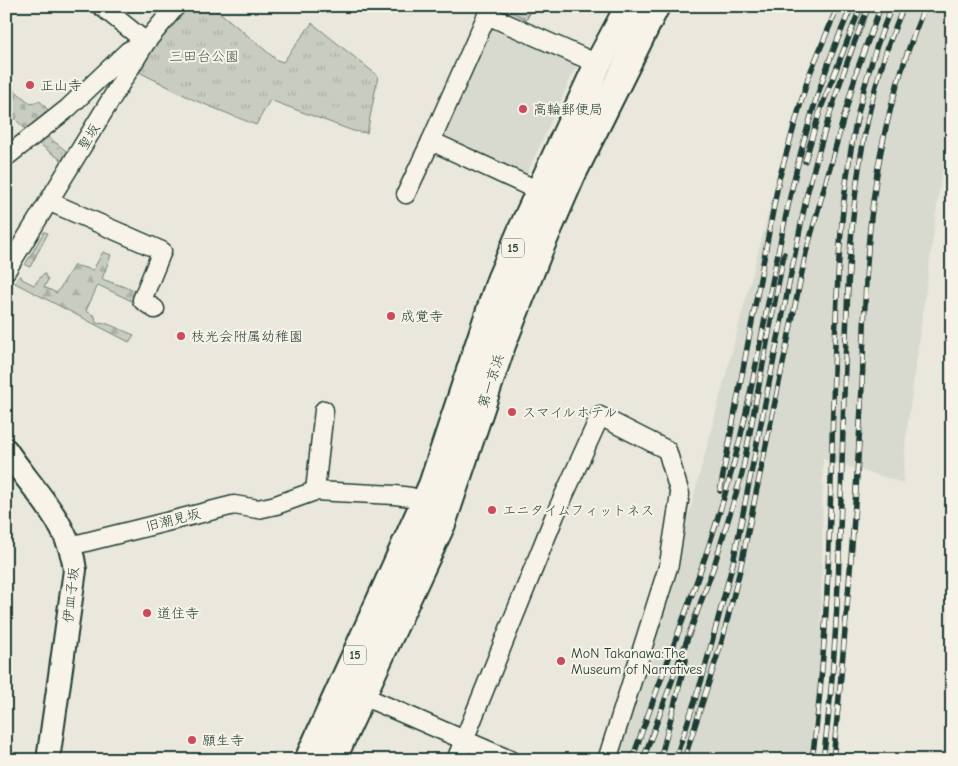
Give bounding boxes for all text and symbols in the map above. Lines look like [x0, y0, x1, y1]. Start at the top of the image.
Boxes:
park label: 三田台公園 [169, 48, 239, 65]
place label: 正山寺 [40, 77, 82, 94]
marker: 正山寺 [24, 79, 36, 91]
place label: 高輪郵便局 [533, 101, 603, 118]
marker: 高輪郵便局 [517, 103, 529, 115]
street label: 聖坂 [75, 121, 103, 153]
road number: 15 [502, 238, 524, 258]
place label: 成覚寺 [401, 308, 443, 325]
marker: 成覚寺 [385, 310, 397, 322]
place label: 枝光会附属幼稚園 [191, 328, 303, 345]
marker: 枝光会附属幼稚園 [175, 330, 187, 342]
street label: 第一京浜 [474, 352, 508, 410]
place label: スマイルホテル [522, 404, 618, 421]
marker: スマイルホテル [506, 406, 518, 418]
place label: エニタイムフィットネス [502, 502, 654, 519]
marker: エニタイムフィットネス [486, 504, 498, 516]
street label: 旧潮見坂 [144, 505, 202, 535]
street label: 伊皿子坂 [60, 566, 82, 624]
place label: 道住寺 [157, 605, 199, 622]
marker: 道住寺 [141, 607, 153, 619]
place label: MoN Takanawa:The Museum of Narratives [571, 645, 702, 678]
road number: 15 [344, 646, 366, 664]
marker: MoN Takanawa:The Museum of Narratives [555, 655, 567, 667]
place label: 願生寺 [202, 732, 244, 749]
marker: 願生寺 [186, 734, 198, 746]

